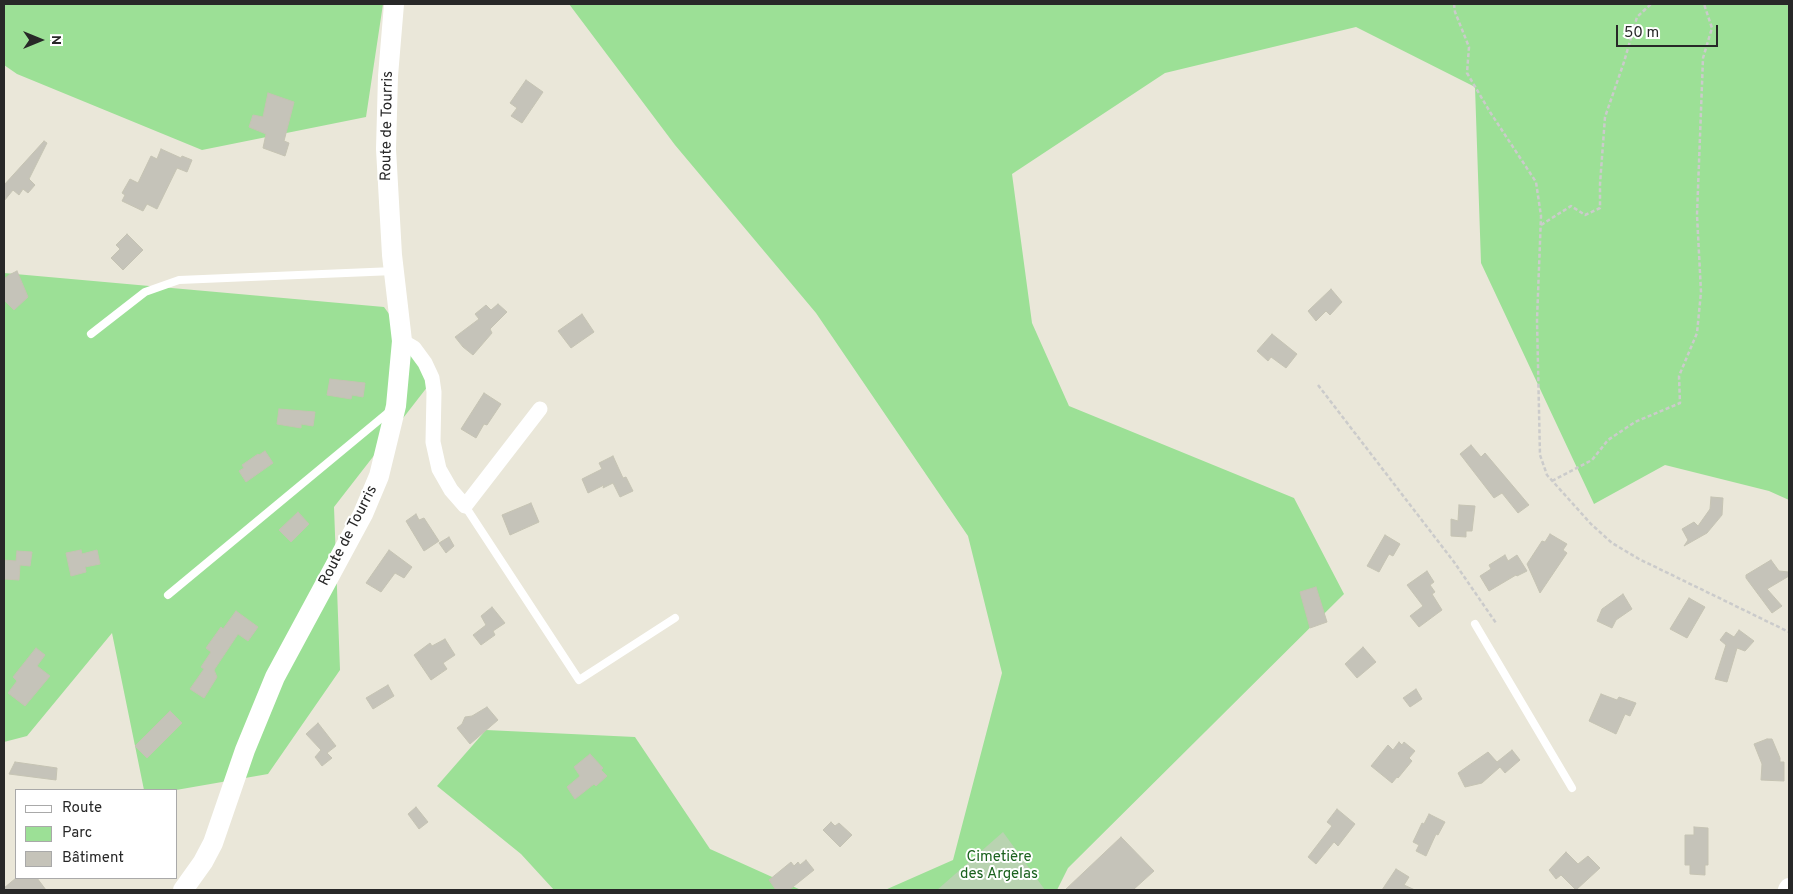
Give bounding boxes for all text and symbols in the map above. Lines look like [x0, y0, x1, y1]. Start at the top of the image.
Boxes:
north arrow [15, 15, 65, 65]
scale bar [1618, 15, 1720, 47]
text: 50 m [1624, 24, 1659, 43]
text: N [47, 35, 64, 45]
street label: Route de Tourris [378, 71, 398, 181]
street label: Route de Tourris [316, 483, 382, 589]
legend [15, 789, 178, 879]
text: Route [62, 799, 102, 818]
text: Parc [62, 824, 92, 843]
text: Bâtiment [62, 849, 124, 868]
park label: Cimetière des Argelas [960, 849, 1038, 884]

